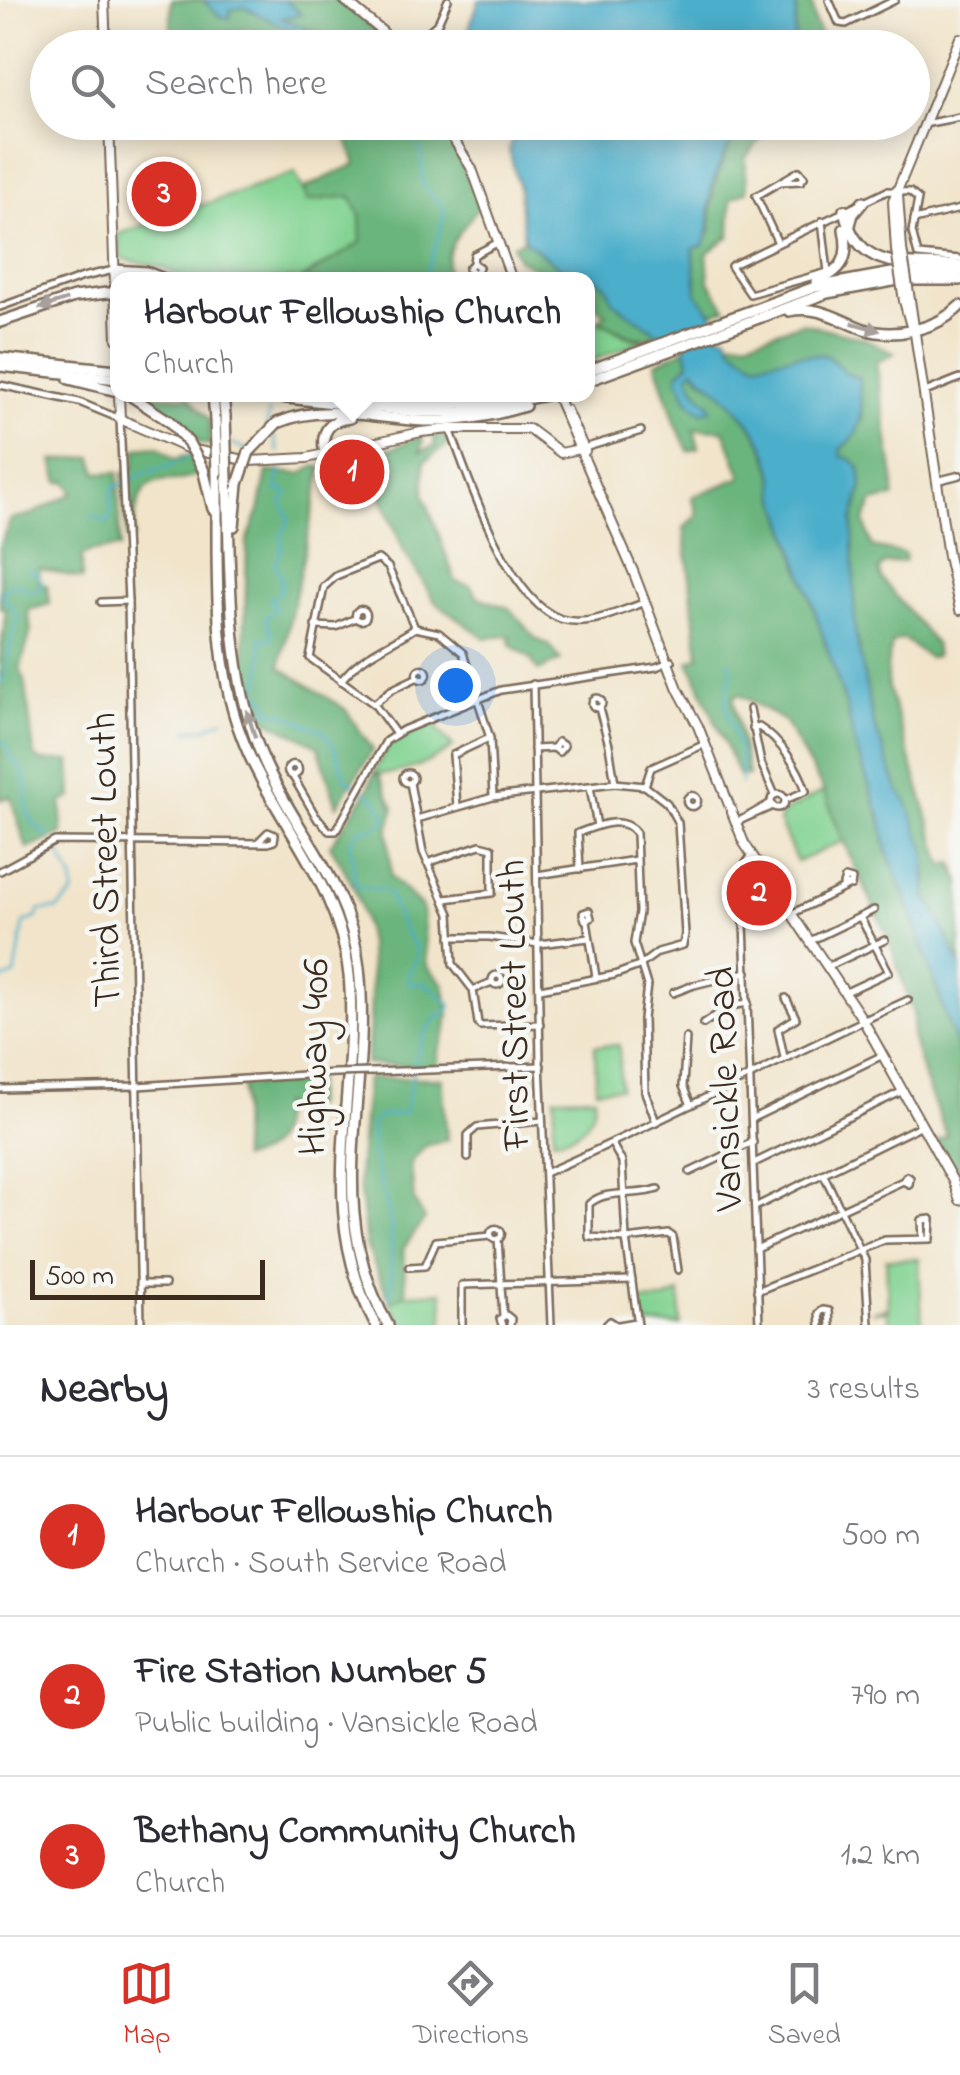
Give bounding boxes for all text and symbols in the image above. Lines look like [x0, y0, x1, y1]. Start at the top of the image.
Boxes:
search box [30, 30, 930, 140]
text: Search here [145, 57, 327, 113]
icon: search [65, 58, 120, 113]
pin: 3 [132, 156, 196, 232]
popup [110, 272, 595, 402]
text: Harbour Fellowship Church [144, 286, 561, 342]
one-way arrow [37, 298, 67, 313]
one-way arrow [851, 320, 881, 335]
text: Church [144, 342, 234, 389]
pin: 1 [320, 434, 384, 510]
your location [430, 660, 481, 711]
one-way arrow [242, 709, 257, 739]
street label: Third Street Louth [75, 712, 140, 1008]
pin: 2 [726, 856, 792, 930]
street label: First Street Louth [484, 859, 549, 1152]
street label: Highway 406 [285, 958, 348, 1156]
street label: Vansickle Road [694, 966, 761, 1213]
scale bar [30, 1255, 265, 1300]
text: 500 m [45, 1257, 114, 1298]
text: Nearby [40, 1360, 168, 1421]
text: 3 results [808, 1367, 920, 1414]
text: Harbour Fellowship Church [135, 1485, 553, 1541]
text: 1 [67, 1513, 78, 1560]
text: 500 m [841, 1513, 920, 1560]
text: Church · South Service Road [135, 1541, 507, 1588]
text: Fire Station Number 5 [135, 1645, 487, 1701]
text: 2 [65, 1673, 80, 1720]
text: 790 m [851, 1673, 920, 1720]
text: Public building · Vansickle Road [135, 1701, 538, 1748]
text: Bethany Community Church [135, 1805, 576, 1861]
text: 3 [66, 1833, 79, 1880]
text: 1.2 km [841, 1833, 920, 1880]
text: Church [135, 1861, 225, 1908]
tab: Map [119, 1956, 174, 2057]
tab: Directions [413, 1956, 529, 2057]
tab: Saved [768, 1956, 841, 2057]

